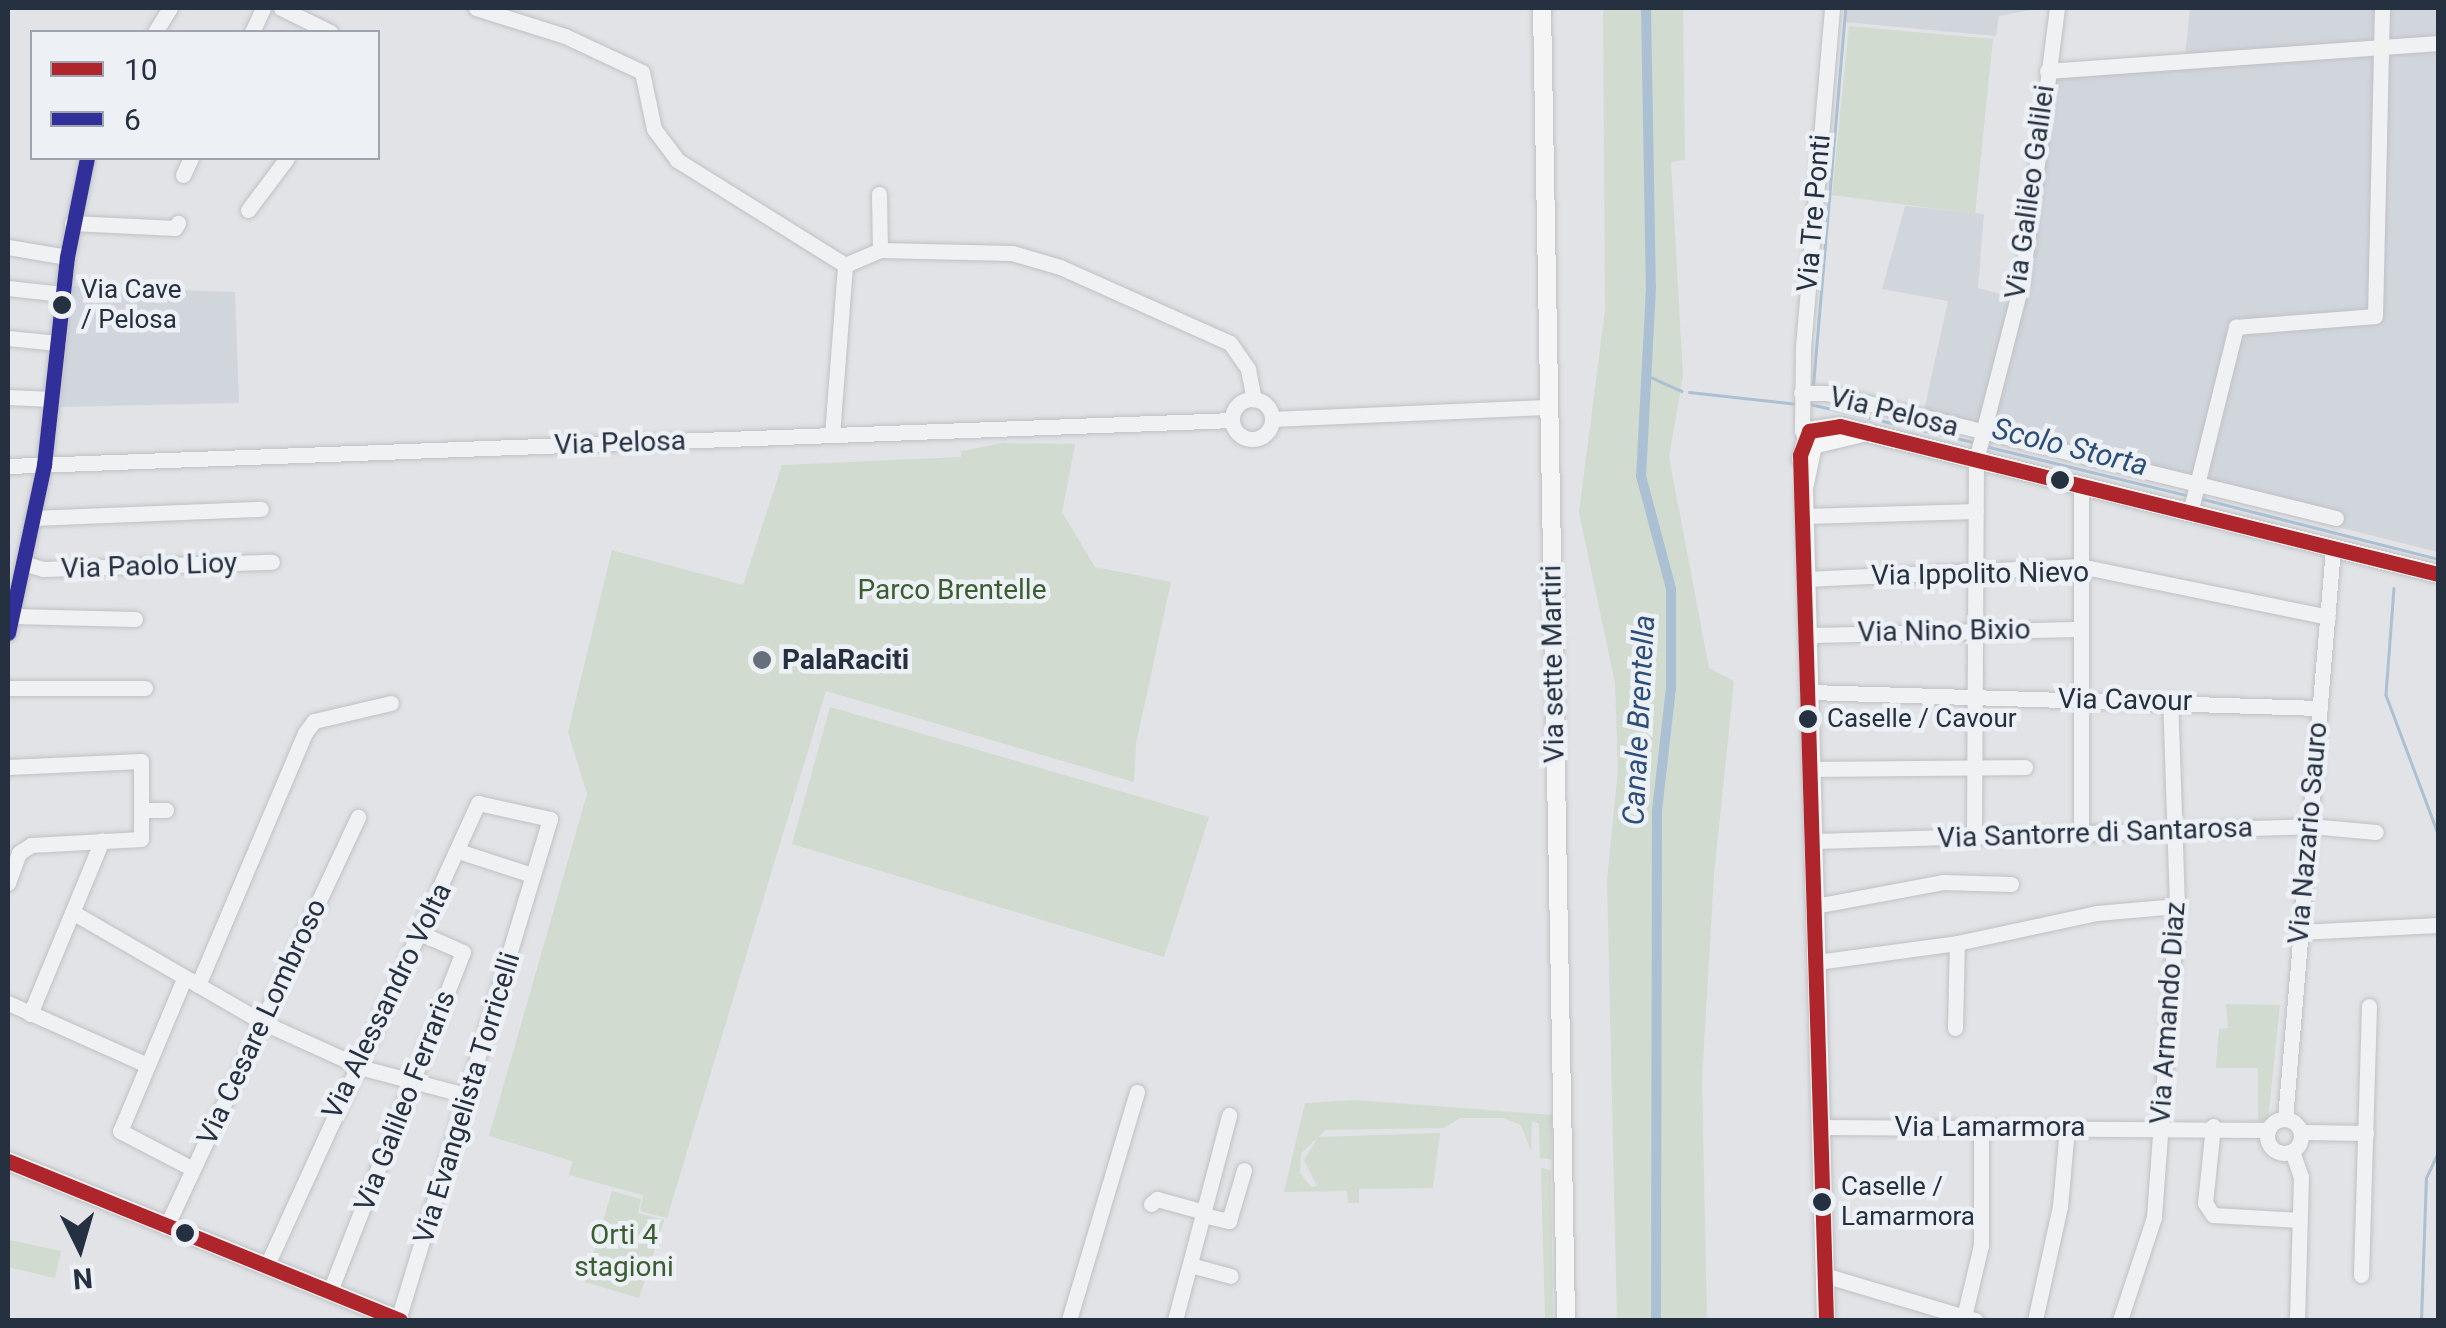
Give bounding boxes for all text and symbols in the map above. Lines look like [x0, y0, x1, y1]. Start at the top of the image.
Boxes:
legend [30, 30, 380, 160]
text: 10 [124, 52, 158, 87]
street label: Via Galileo Galilei [1998, 83, 2062, 301]
text: 6 [124, 102, 141, 137]
street label: Via Tre Ponti [1790, 133, 1838, 293]
place label: Via Cave / Pelosa [81, 274, 182, 336]
marker: Via Cave / Pelosa [52, 295, 72, 315]
street label: Via Pelosa [1826, 380, 1962, 444]
water label: Scolo Storta [1988, 410, 2152, 484]
street label: Via Pelosa [554, 424, 686, 462]
unlabelled marker [2050, 470, 2070, 490]
street label: Via Paolo Lioy [60, 546, 238, 586]
street label: Via Ippolito Nievo [1871, 555, 2089, 593]
street label: Via sette Martiri [1534, 565, 1572, 763]
park label: Parco Brentelle [858, 573, 1046, 607]
street label: Via Nino Bixio [1857, 613, 2031, 649]
water label: Canale Brentella [1616, 614, 1662, 826]
place label: PalaRaciti [782, 643, 909, 677]
marker: PalaRaciti [751, 649, 773, 671]
street label: Via Cavour [2058, 682, 2192, 718]
place label: Caselle / Cavour [1827, 703, 2017, 735]
marker: Caselle / Cavour [1798, 709, 1818, 729]
street label: Via Nazario Sauro [2282, 721, 2334, 945]
street label: Via Santorre di Santarosa [1937, 811, 2253, 855]
street label: Via Alessandro Volta [315, 877, 459, 1125]
street label: Via Cesare Lombroso [190, 894, 334, 1150]
street label: Via Armando Diaz [2143, 901, 2193, 1125]
street label: Via Evangelista Torricelli [407, 948, 527, 1248]
street label: Via Galileo Ferraris [347, 986, 463, 1216]
street label: Via Lamarmora [1894, 1110, 2086, 1144]
place label: Caselle / Lamarmora [1841, 1171, 1975, 1232]
marker: Caselle / Lamarmora [1812, 1192, 1832, 1212]
north arrow [30, 1198, 130, 1298]
park label: Orti 4 stagioni [574, 1218, 674, 1284]
unlabelled marker [175, 1223, 195, 1243]
text: N [71, 1261, 94, 1296]

